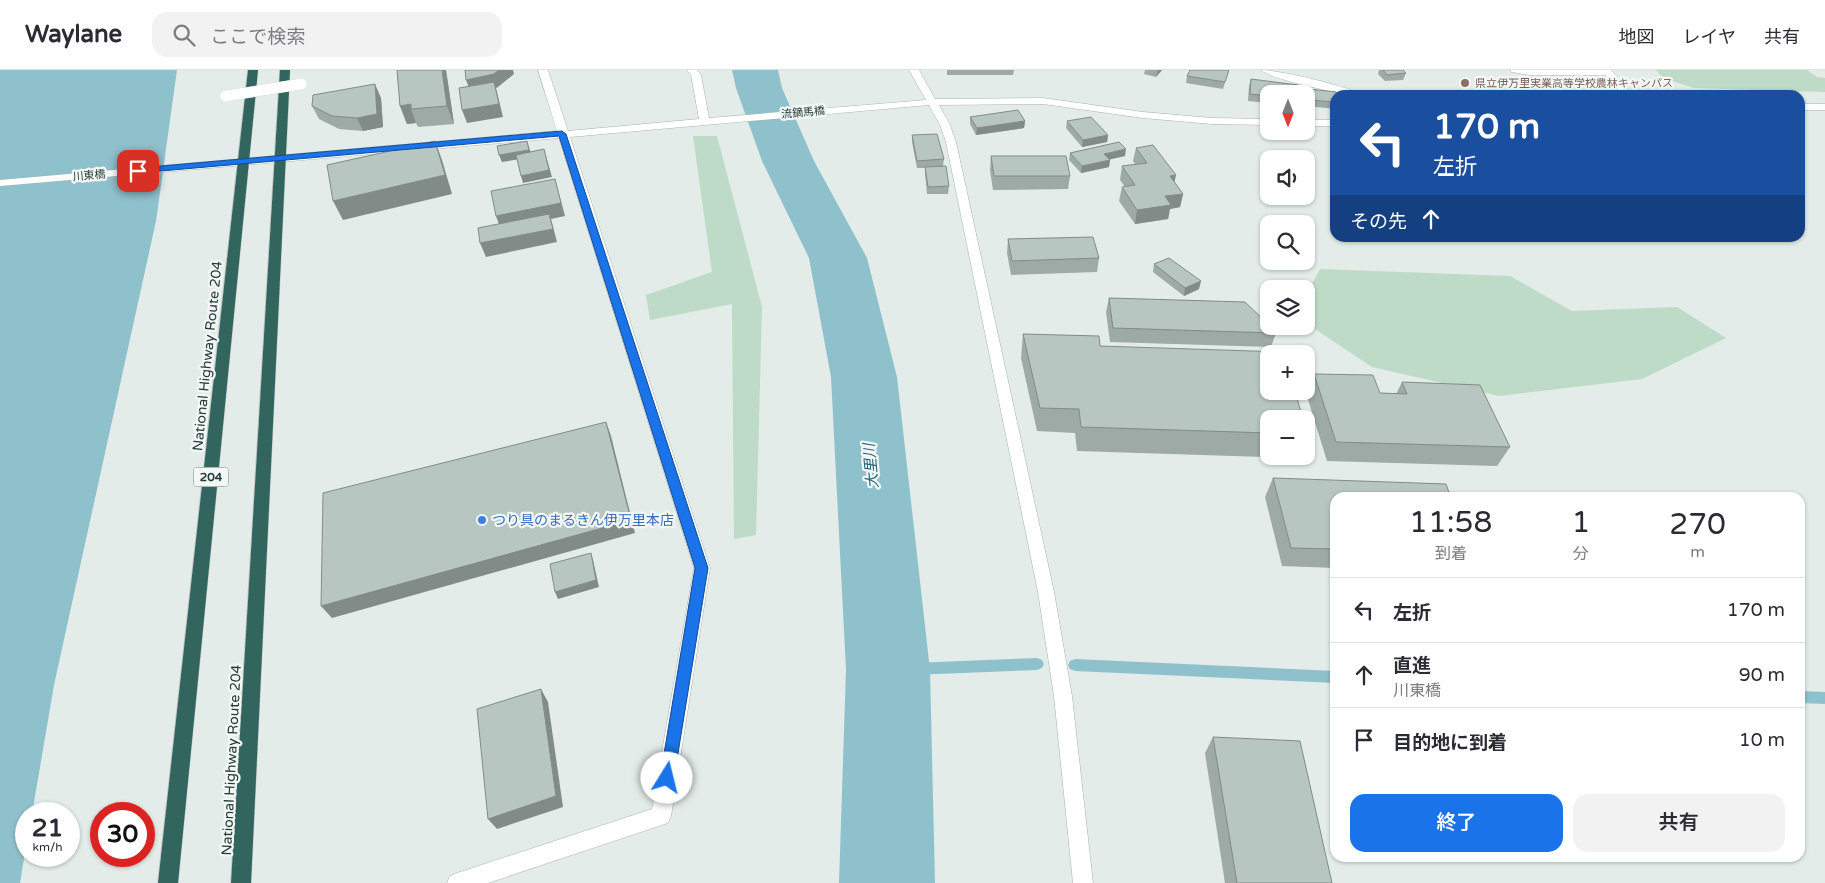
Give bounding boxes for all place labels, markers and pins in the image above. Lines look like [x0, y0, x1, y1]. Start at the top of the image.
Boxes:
marker: 県立伊万里実業高等学校農林キャンパス [1459, 77, 1471, 89]
place label: 県立伊万里実業高等学校農林キャンパス [1475, 77, 1673, 90]
pin [117, 150, 159, 192]
place label: つり具のまるきん伊万里本店 [492, 512, 674, 529]
marker: つり具のまるきん伊万里本店 [476, 514, 488, 526]

